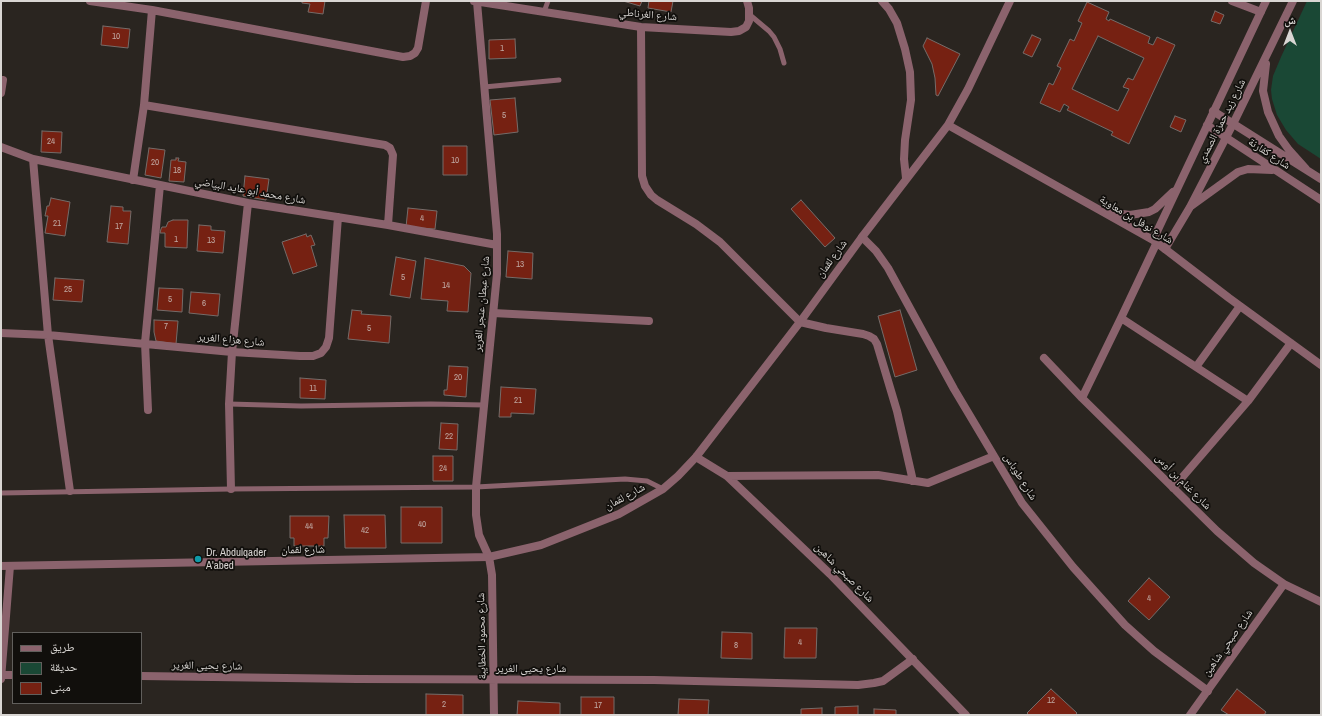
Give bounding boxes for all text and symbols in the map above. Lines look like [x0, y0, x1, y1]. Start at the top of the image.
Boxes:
street label: شارع الغرناطي [619, 6, 677, 24]
north arrow [1270, 12, 1310, 52]
text: ش [1284, 13, 1296, 27]
house number: 10 [112, 32, 120, 42]
house number: 1 [500, 44, 504, 54]
street label: شارع زيد حمزة الصمدي [1195, 77, 1249, 165]
house number: 5 [502, 111, 506, 121]
street label: شارع كفارنة [1246, 136, 1292, 172]
house number: 24 [47, 137, 55, 147]
house number: 10 [451, 156, 459, 166]
house number: 20 [151, 158, 159, 168]
house number: 18 [173, 166, 181, 176]
street label: شارع محمد أبو عايد البياضي [194, 175, 306, 207]
street label: شارع نوفل بن معاوية [1097, 193, 1175, 247]
house number: 4 [420, 214, 424, 224]
house number: 21 [53, 219, 61, 229]
house number: 17 [115, 222, 123, 232]
house number: 1 [174, 235, 178, 245]
house number: 13 [207, 236, 215, 246]
street label: شارع لقمان [814, 237, 850, 281]
street label: شارع عبطان عنجر الغرير [471, 256, 493, 352]
house number: 13 [516, 260, 524, 270]
house number: 5 [401, 273, 405, 283]
house number: 14 [442, 281, 450, 291]
house number: 25 [64, 285, 72, 295]
house number: 5 [168, 295, 172, 305]
house number: 6 [202, 299, 206, 309]
house number: 7 [164, 322, 168, 332]
house number: 5 [367, 324, 371, 334]
street label: شارع هزاع الغرير [197, 330, 265, 350]
house number: 20 [454, 373, 462, 383]
house number: 11 [309, 384, 317, 394]
house number: 21 [514, 396, 522, 406]
house number: 22 [445, 432, 453, 442]
street label: شارع طوباس [1000, 451, 1040, 503]
street label: شارع غنام بن أوس [1152, 451, 1214, 513]
house number: 24 [439, 464, 447, 474]
street label: شارع لقمان [603, 481, 647, 513]
house number: 40 [418, 520, 426, 530]
house number: 44 [305, 522, 313, 532]
house number: 42 [361, 526, 369, 536]
street label: شارع صبحي شاهين [812, 541, 876, 605]
street label: شارع لقمان [281, 543, 325, 557]
place label: Dr. Abdulqader A'abed [206, 546, 266, 572]
marker: Dr. Abdulqader A'abed [193, 554, 203, 564]
street label: شارع محمود الخطايبة [475, 593, 489, 679]
house number: 4 [1147, 594, 1151, 604]
street label: شارع صبحي شاهين [1200, 607, 1256, 679]
legend [12, 632, 142, 704]
house number: 4 [798, 638, 802, 648]
text: طريق [50, 639, 75, 655]
house number: 8 [734, 641, 738, 651]
text: حديقة [50, 659, 78, 675]
street label: شارع يحيى الغرير [172, 659, 242, 673]
street label: شارع يحيى الغرير [496, 662, 566, 676]
text: مبنى [50, 679, 71, 695]
house number: 12 [1047, 696, 1055, 706]
house number: 2 [442, 700, 446, 710]
house number: 17 [594, 701, 602, 711]

